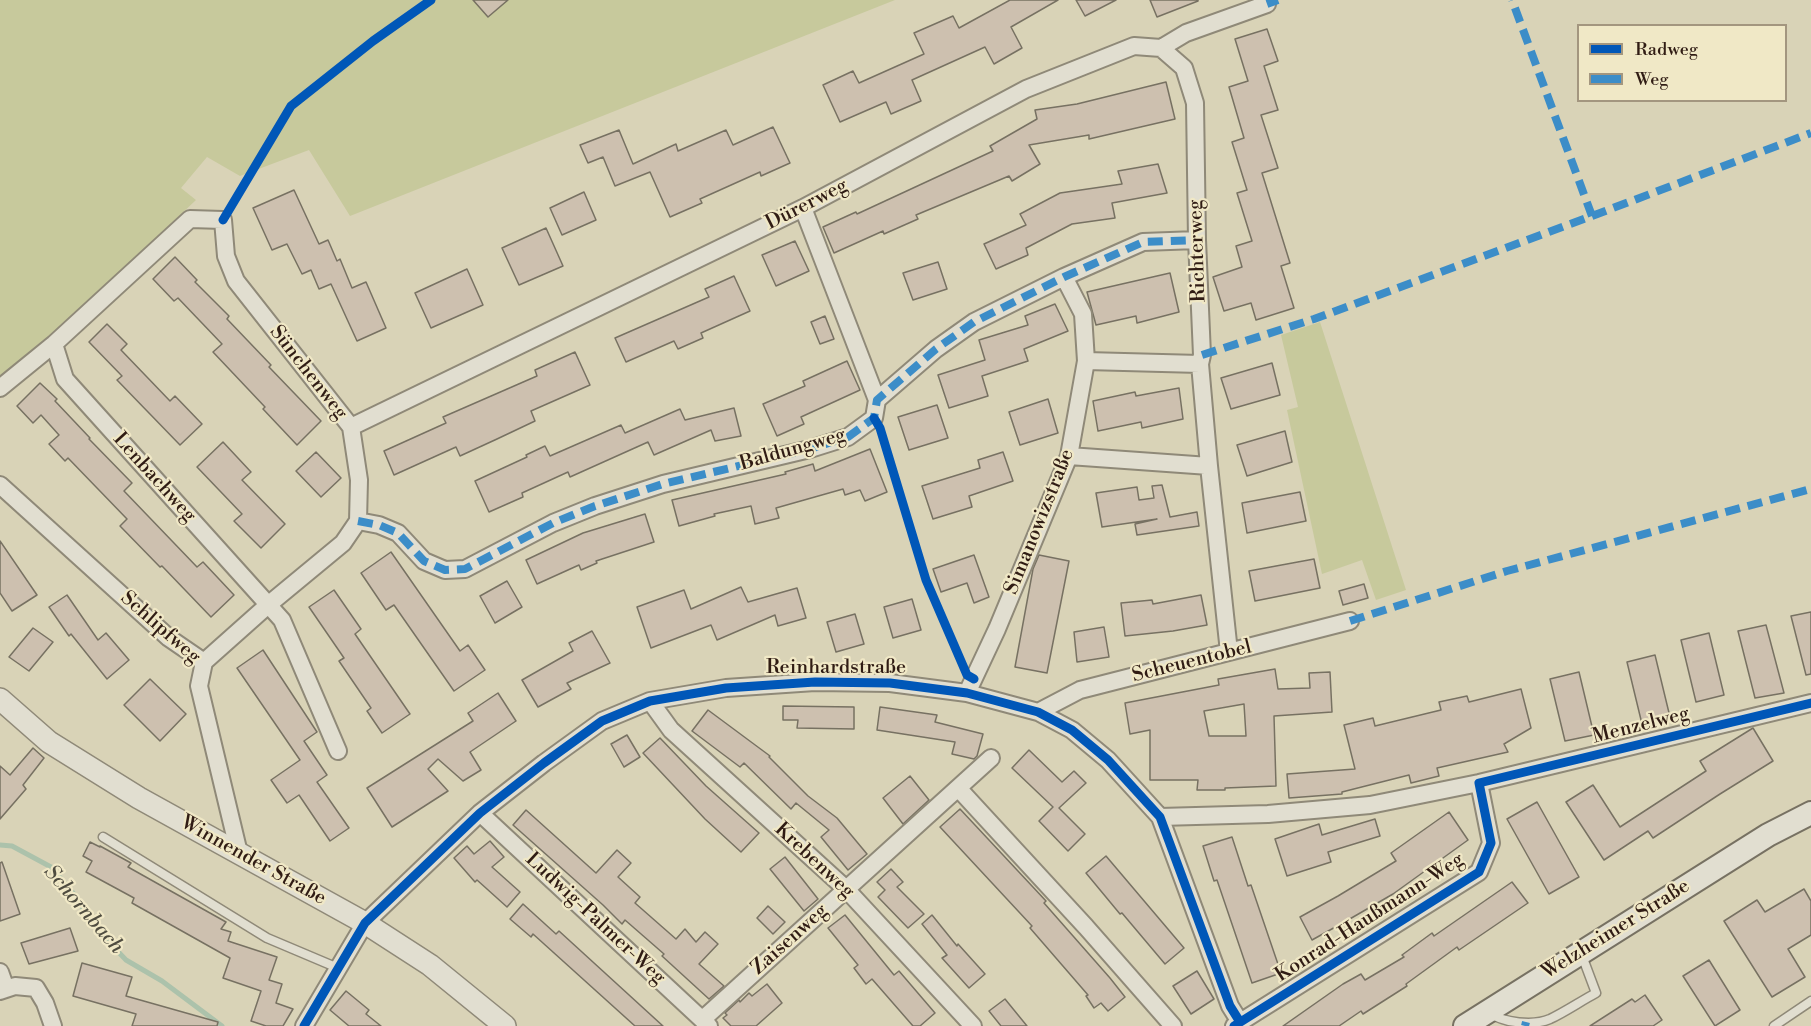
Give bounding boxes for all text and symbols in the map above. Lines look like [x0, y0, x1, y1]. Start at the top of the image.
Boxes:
legend [1577, 24, 1787, 102]
text: Radweg [1635, 38, 1698, 61]
text: Weg [1635, 68, 1669, 91]
street label: Dürerweg [762, 174, 852, 236]
street label: Richterweg [1184, 199, 1212, 303]
street label: Sünchenweg [264, 321, 352, 425]
street label: Baldungweg [737, 423, 849, 477]
street label: Lenbachweg [107, 428, 201, 528]
street label: Simanowizstraße [1000, 446, 1080, 598]
street label: Schlipfweg [115, 587, 205, 669]
street label: Scheuentobel [1130, 636, 1254, 688]
street label: Reinhardstraße [766, 656, 906, 680]
street label: Menzelweg [1590, 702, 1692, 750]
street label: Winnender Straße [176, 811, 330, 911]
street label: Krebenweg [769, 818, 859, 904]
street label: Ludwig-Palmer-Weg [520, 848, 670, 990]
street label: Konrad-Haußmann-Weg [1271, 848, 1469, 988]
water label: Schornbach [38, 861, 128, 959]
street label: Welzheimer Straße [1538, 875, 1694, 985]
street label: Zaisenweg [747, 899, 833, 981]

